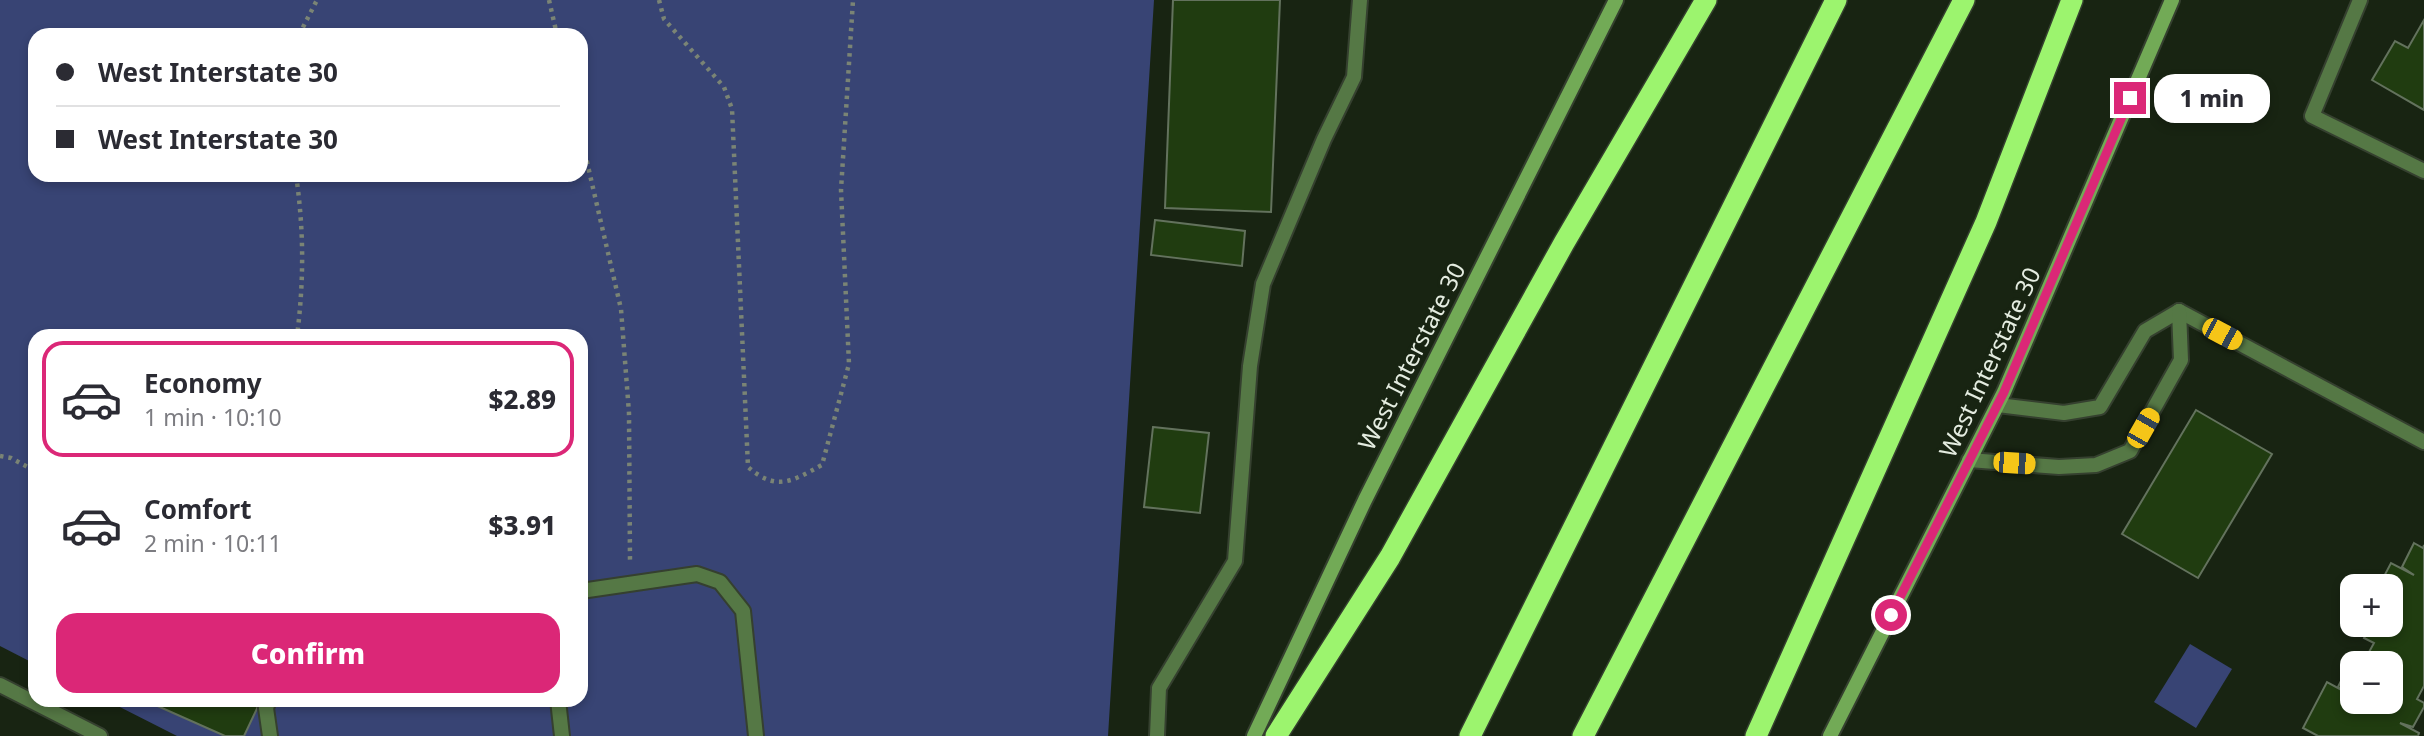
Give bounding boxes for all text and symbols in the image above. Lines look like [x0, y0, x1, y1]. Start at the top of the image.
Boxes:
text: West Interstate 30 [98, 54, 338, 90]
callout: 1 min [2154, 74, 2270, 122]
route end [2114, 82, 2146, 114]
text: 1 min [2180, 82, 2244, 114]
text: West Interstate 30 [98, 121, 338, 157]
street label: West Interstate 30 [1349, 257, 1473, 455]
street label: West Interstate 30 [1930, 262, 2048, 462]
car [2199, 315, 2246, 353]
text: Economy [144, 365, 262, 401]
icon: car [60, 368, 123, 431]
text: $2.89 [489, 381, 556, 417]
text: 1 min · 10:10 [144, 401, 282, 433]
car [2124, 405, 2163, 451]
car [1993, 451, 2036, 475]
text: Comfort [144, 491, 252, 527]
icon: car [60, 494, 123, 557]
text: $3.91 [489, 507, 556, 543]
text: 2 min · 10:11 [144, 527, 282, 559]
map controls [2340, 574, 2403, 714]
button: + [2340, 574, 2403, 637]
route start [1875, 599, 1907, 631]
button: Confirm [56, 613, 560, 693]
button: − [2340, 651, 2403, 714]

